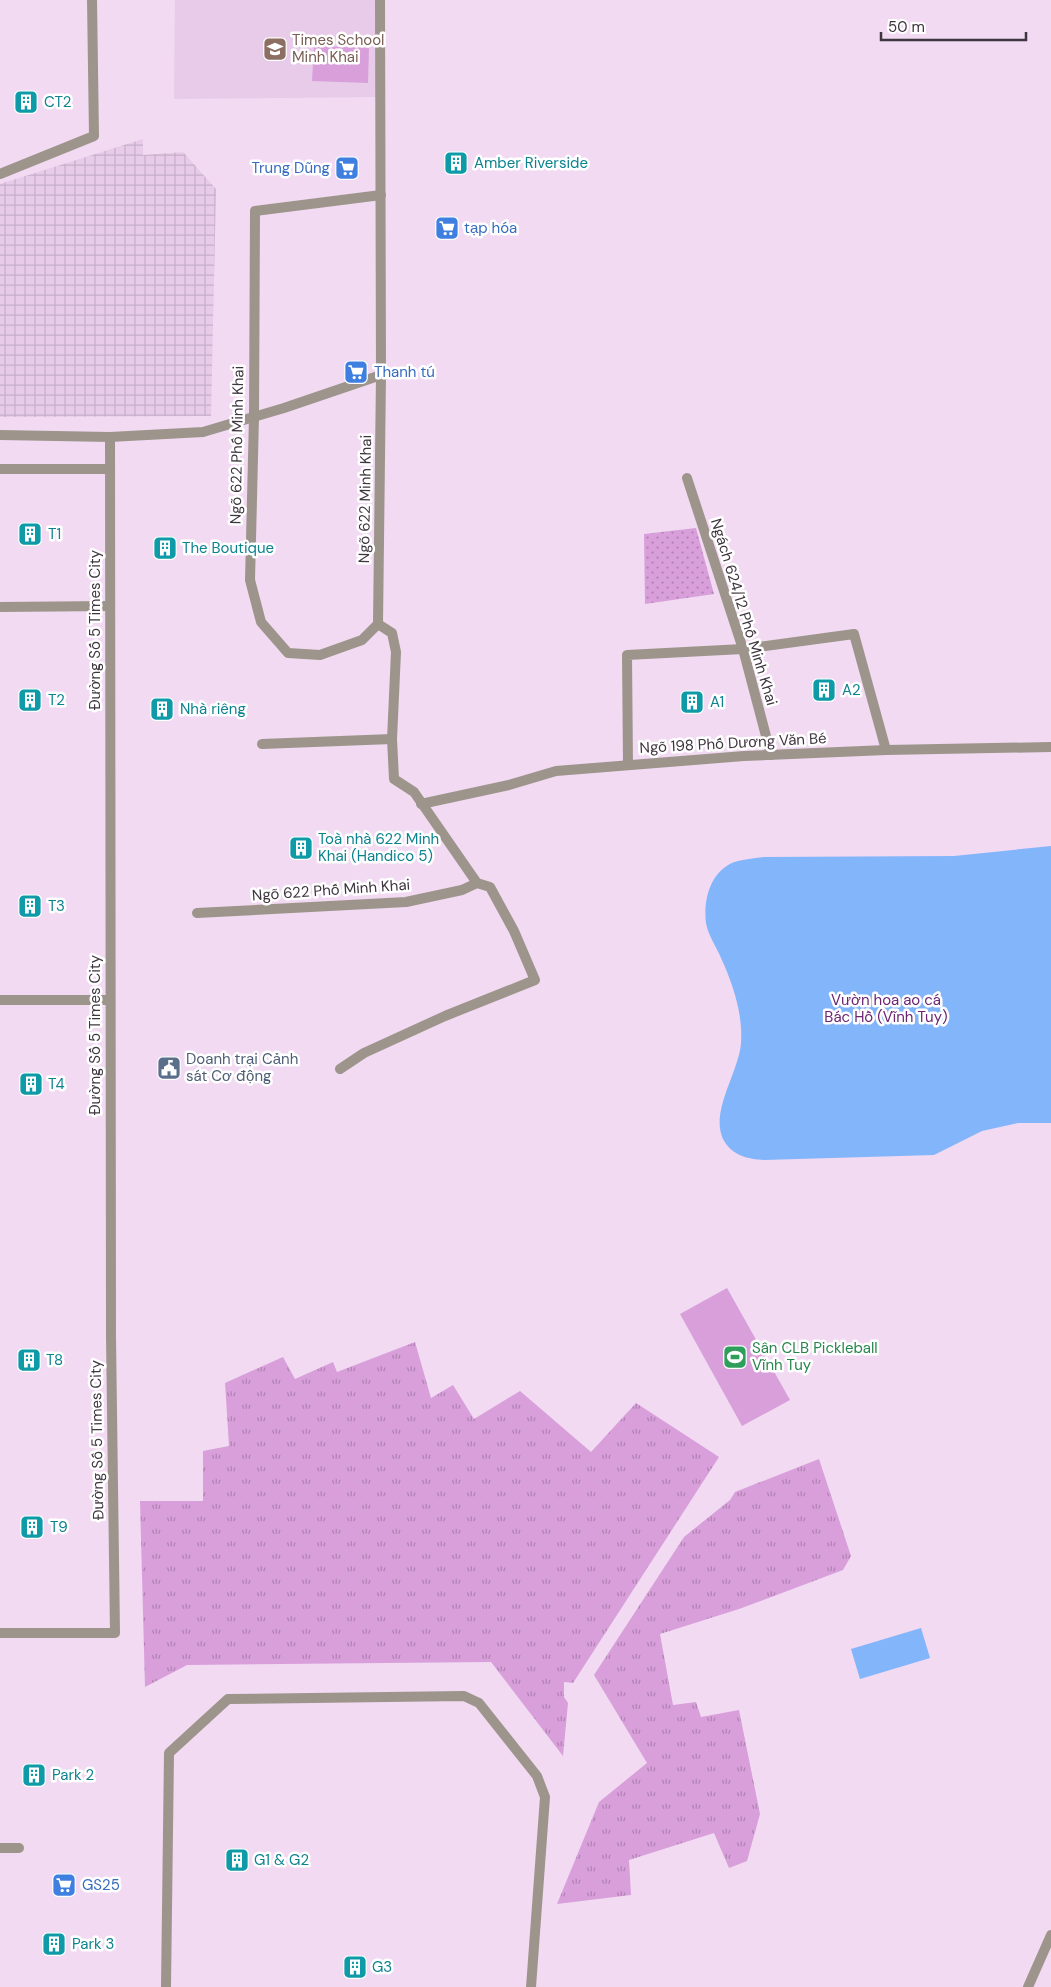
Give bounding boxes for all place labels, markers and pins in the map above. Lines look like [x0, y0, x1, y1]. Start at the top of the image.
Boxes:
place label: Times School Minh Khai [292, 30, 384, 67]
school or university icon: Times School Minh Khai [262, 36, 288, 62]
building icon: CT2 [13, 89, 39, 115]
place label: CT2 [44, 92, 71, 112]
building icon: Amber Riverside [443, 150, 469, 176]
place label: Amber Riverside [474, 153, 588, 173]
supermarket icon: Trung Dũng [334, 155, 360, 181]
place label: Trung Dũng [251, 158, 330, 178]
supermarket icon: tạp hóa [434, 215, 460, 241]
place label: tạp hóa [464, 218, 517, 238]
supermarket icon: Thanh tú [343, 359, 369, 385]
place label: Thanh tú [374, 362, 435, 382]
building icon: T1 [17, 521, 43, 547]
place label: T1 [48, 524, 61, 544]
building icon: The Boutique [152, 535, 178, 561]
place label: The Boutique [182, 538, 274, 558]
building icon: A2 [811, 677, 837, 703]
place label: A2 [842, 680, 861, 700]
building icon: T2 [17, 687, 43, 713]
building icon: A1 [679, 689, 705, 715]
place label: T2 [48, 690, 65, 710]
place label: A1 [710, 692, 724, 712]
building icon: Nhà riêng [149, 696, 175, 722]
place label: Nhà riêng [180, 699, 246, 719]
place label: Toà nhà 622 Minh Khai (Handico 5) [318, 829, 439, 866]
building icon: Toà nhà 622 Minh Khai (Handico 5) [288, 835, 314, 861]
building icon: T3 [17, 893, 43, 919]
place label: T3 [48, 896, 65, 916]
place label: Doanh trại Cảnh sát Cơ động [186, 1049, 298, 1086]
public building icon: Doanh trại Cảnh sát Cơ động [156, 1055, 182, 1081]
building icon: T4 [18, 1071, 44, 1097]
place label: T4 [48, 1074, 65, 1094]
place label: Sân CLB Pickleball Vĩnh Tuy [752, 1338, 878, 1375]
sports icon: Sân CLB Pickleball Vĩnh Tuy [722, 1344, 748, 1370]
building icon: T8 [16, 1347, 42, 1373]
place label: T8 [46, 1350, 63, 1370]
building icon: T9 [19, 1514, 45, 1540]
place label: T9 [50, 1517, 68, 1537]
building icon: Park 2 [21, 1762, 47, 1788]
place label: Park 2 [52, 1765, 94, 1785]
building icon: G1 & G2 [224, 1847, 250, 1873]
place label: G1 & G2 [254, 1850, 309, 1870]
supermarket icon: GS25 [51, 1872, 77, 1898]
place label: GS25 [82, 1875, 120, 1895]
building icon: Park 3 [41, 1931, 67, 1957]
place label: Park 3 [72, 1934, 114, 1954]
building icon: G3 [342, 1954, 368, 1980]
place label: G3 [372, 1957, 392, 1977]

